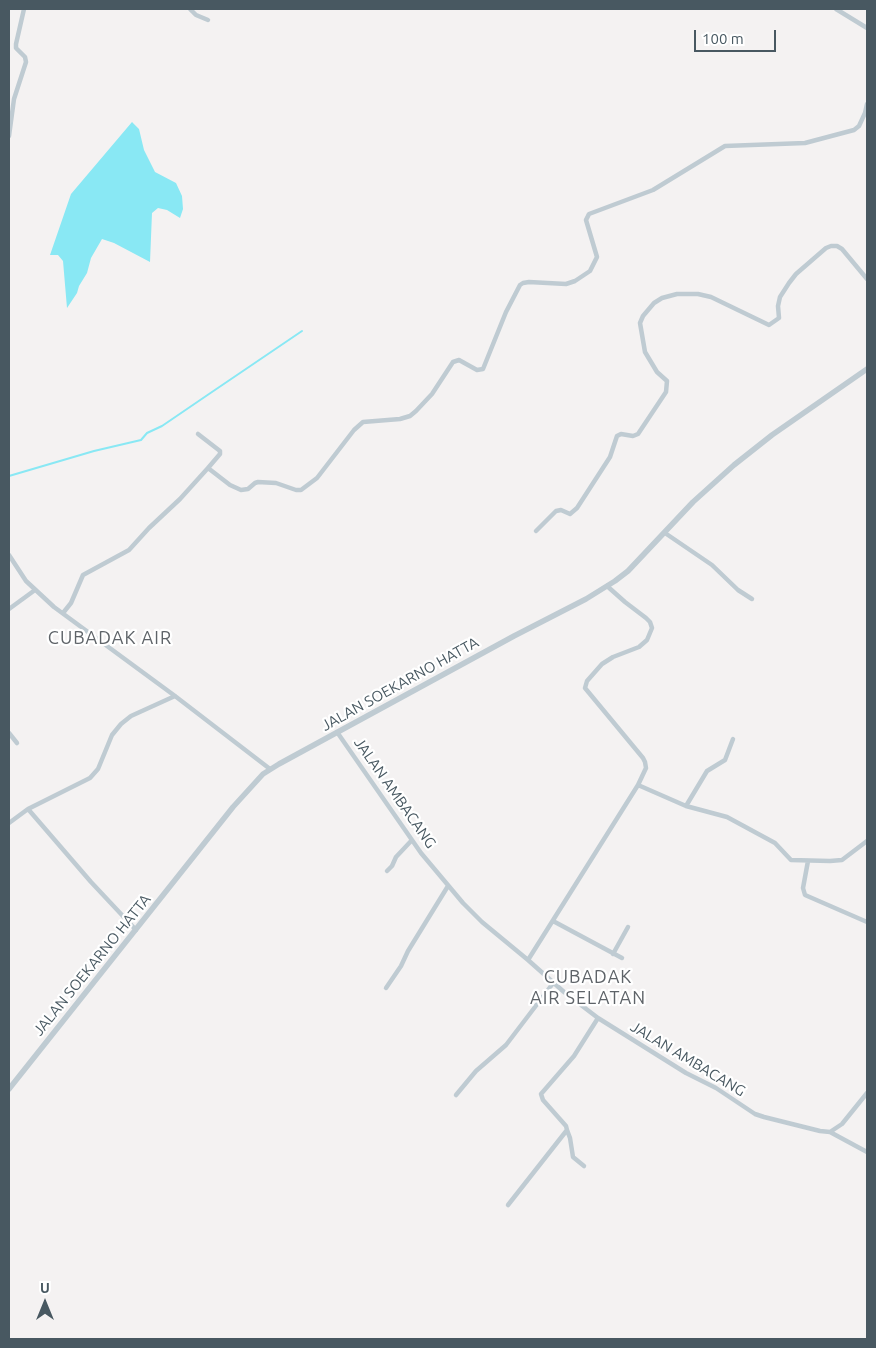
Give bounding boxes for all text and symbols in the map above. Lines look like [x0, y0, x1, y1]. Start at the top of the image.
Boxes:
scale bar [696, 20, 778, 52]
text: 100 m [702, 30, 744, 47]
district label: CUBADAK AIR [46, 627, 174, 649]
street label: JALAN SOEKARNO HATTA [318, 633, 482, 735]
street label: JALAN AMBACANG [350, 734, 440, 852]
street label: JALAN SOEKARNO HATTA [29, 891, 155, 1039]
district label: CUBADAK AIR SELATAN [529, 966, 647, 1009]
street label: JALAN AMBACANG [627, 1018, 749, 1100]
north arrow [20, 1278, 70, 1328]
text: U [40, 1280, 50, 1296]

